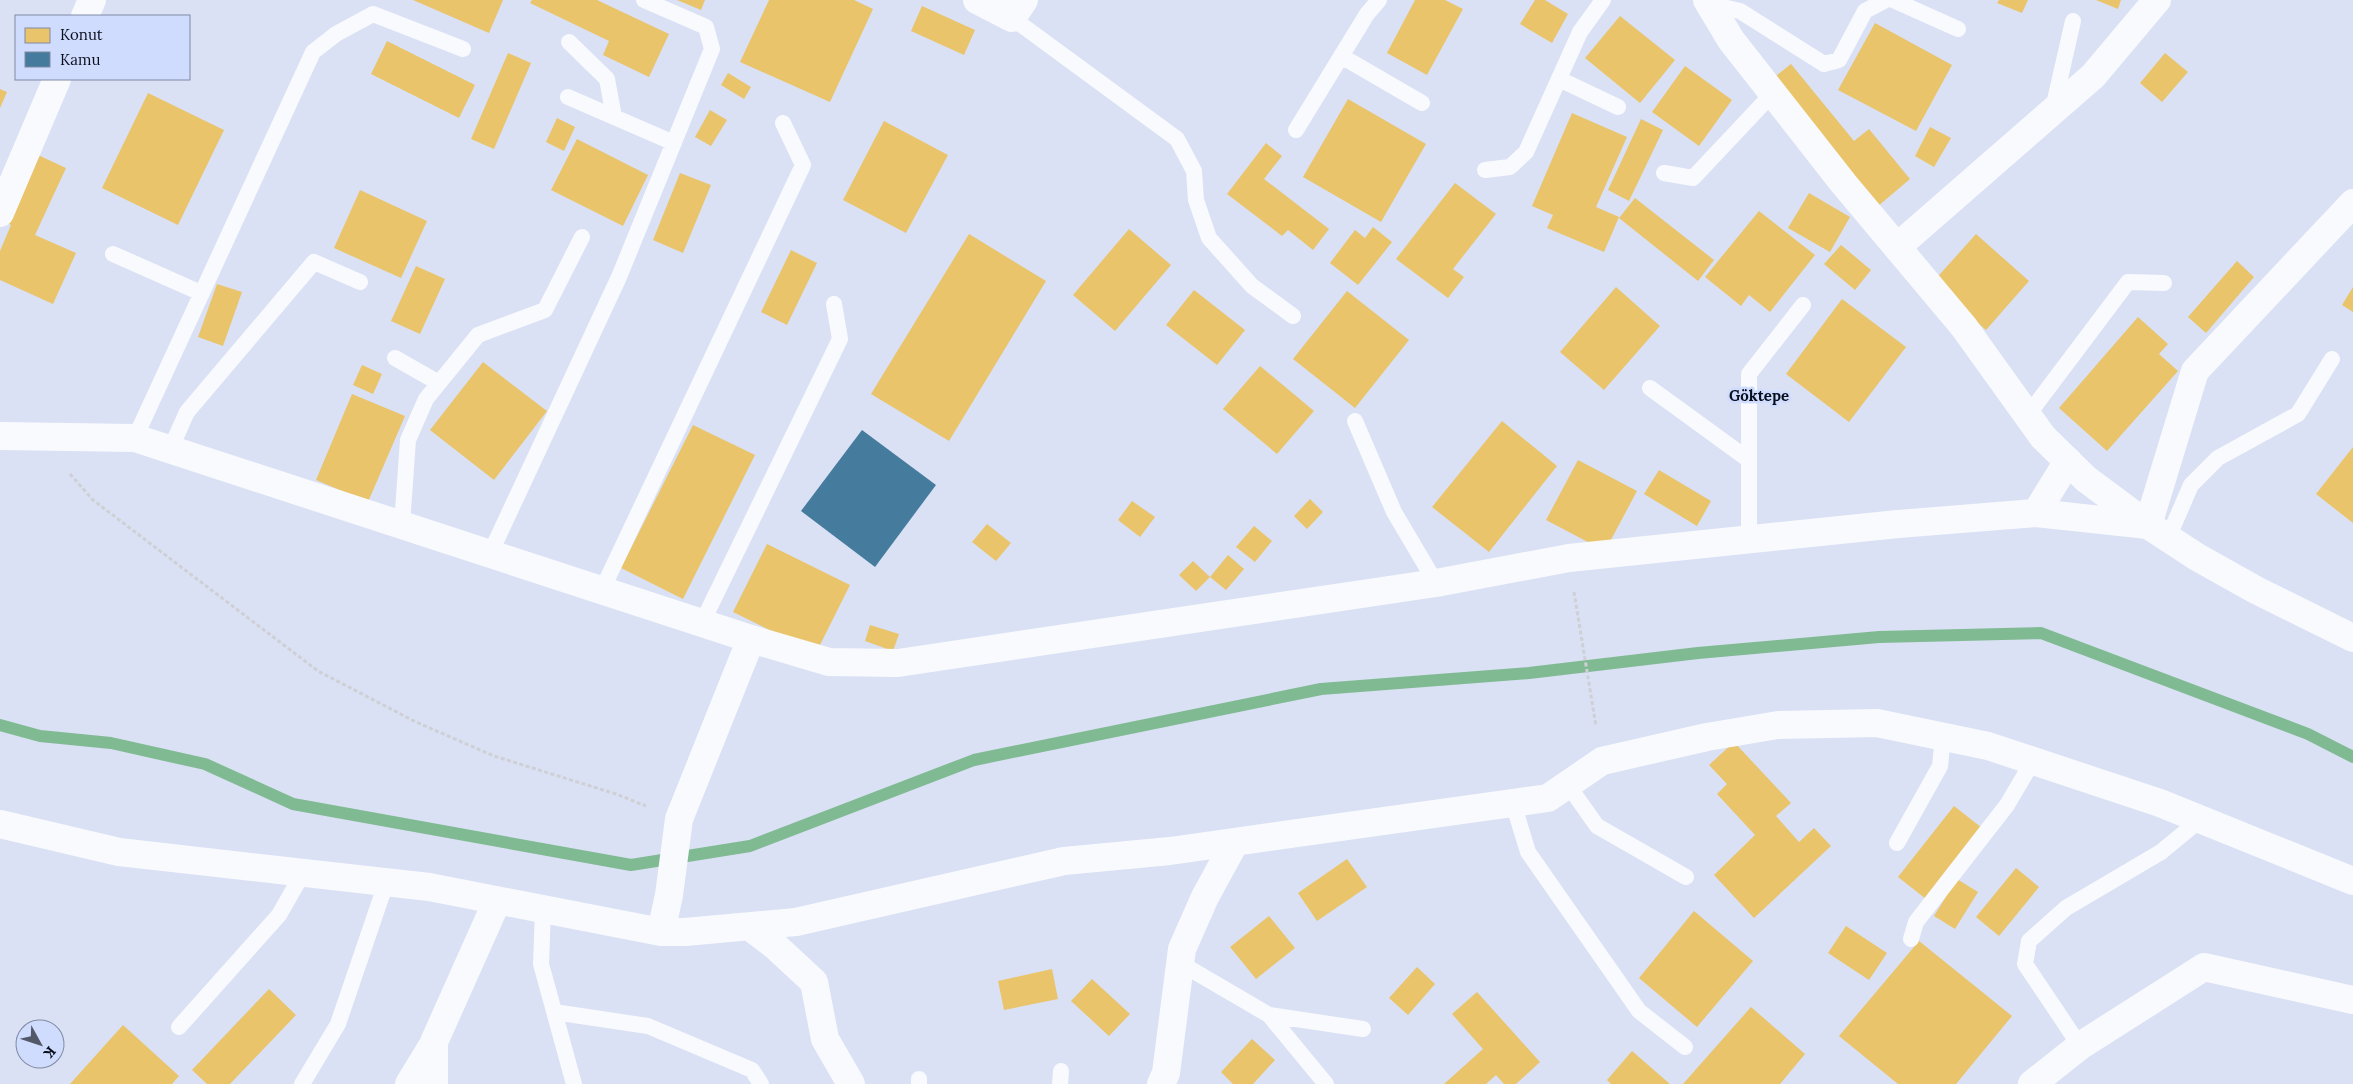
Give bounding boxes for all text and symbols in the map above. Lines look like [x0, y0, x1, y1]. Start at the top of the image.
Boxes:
legend [15, 15, 190, 80]
text: Konut [60, 25, 103, 44]
text: Kamu [60, 50, 100, 69]
district label: Göktepe [1729, 386, 1789, 405]
north arrow [15, 1019, 65, 1069]
text: K [40, 1043, 60, 1062]

